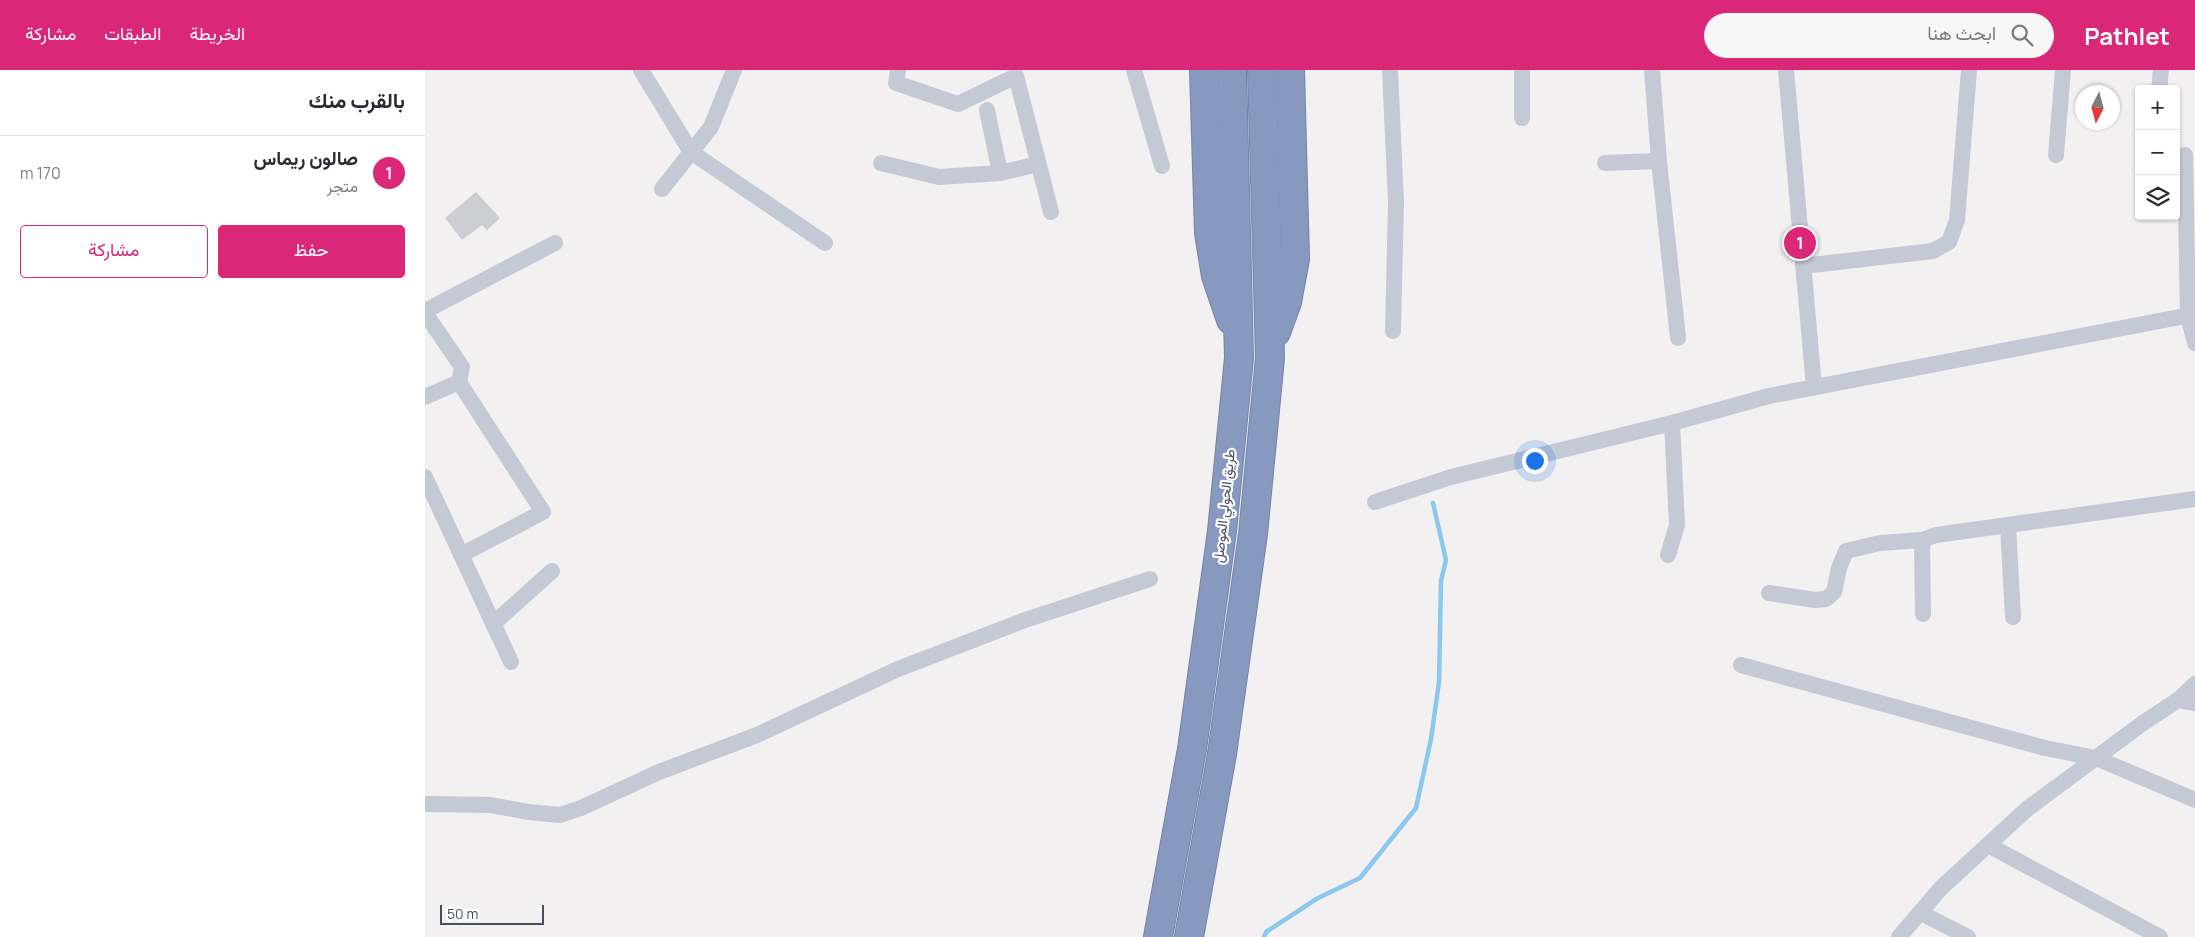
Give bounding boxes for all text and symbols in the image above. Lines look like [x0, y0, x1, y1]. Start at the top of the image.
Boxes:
search box [1704, 13, 2054, 58]
text: Pathlet [2084, 19, 2170, 52]
text: ابحث هنا [1927, 20, 1996, 46]
text: مشاركة [25, 21, 76, 45]
text: الطبقات [104, 21, 161, 45]
text: الخريطة [189, 21, 245, 45]
icon: search [2008, 21, 2036, 49]
north arrow [2075, 85, 2120, 130]
map controls [2135, 85, 2180, 220]
button: + [2135, 85, 2180, 130]
text: بالقرب منك [309, 86, 405, 114]
button: − [2135, 130, 2180, 175]
text: صالون ريماس [253, 145, 358, 171]
text: 170 m [20, 162, 61, 184]
text: 1 [386, 162, 393, 184]
text: متجر [327, 175, 358, 197]
button: layers [2135, 175, 2180, 220]
pin: 1 [1784, 224, 1816, 262]
button: مشاركة [20, 225, 208, 278]
button: حفظ [218, 225, 405, 278]
street label: طريق الحولي الموصل [1208, 448, 1242, 564]
your location [1522, 448, 1548, 474]
scale bar [440, 902, 544, 925]
text: 50 m [447, 904, 478, 923]

